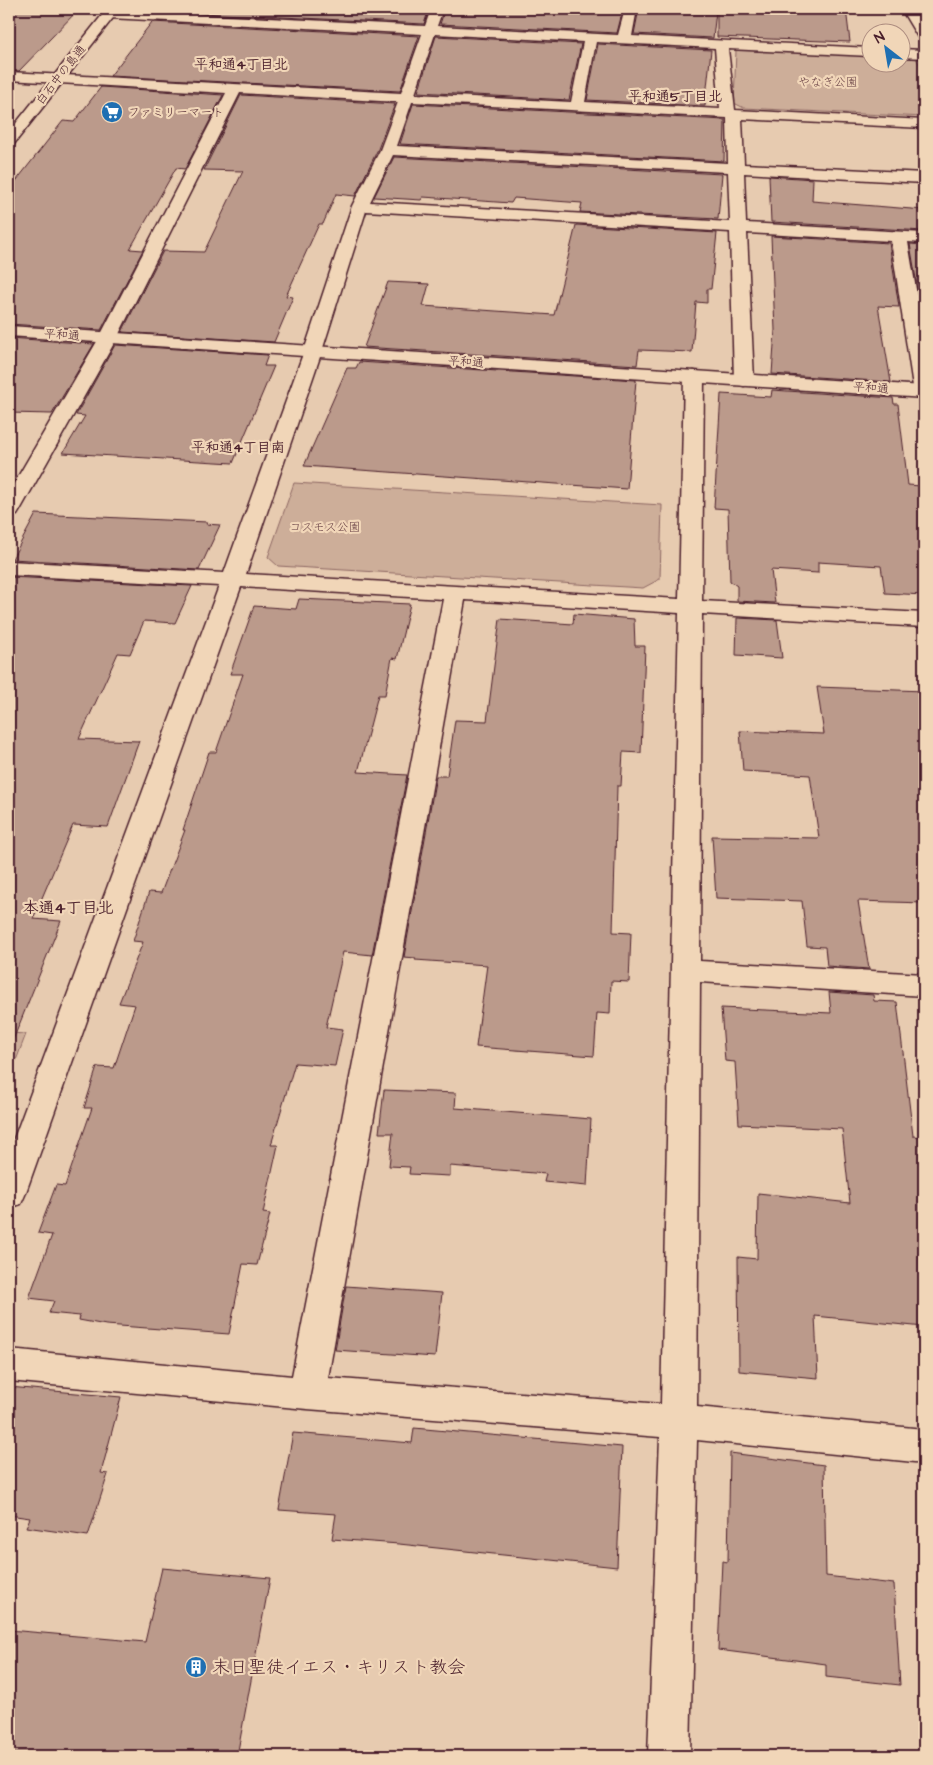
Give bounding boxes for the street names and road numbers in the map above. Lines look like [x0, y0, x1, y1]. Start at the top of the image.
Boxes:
street label: 白石中の島通 [32, 41, 90, 109]
street label: 平和通 [43, 325, 81, 345]
street label: 平和通 [447, 352, 485, 372]
street label: 平和通 [852, 378, 890, 398]

